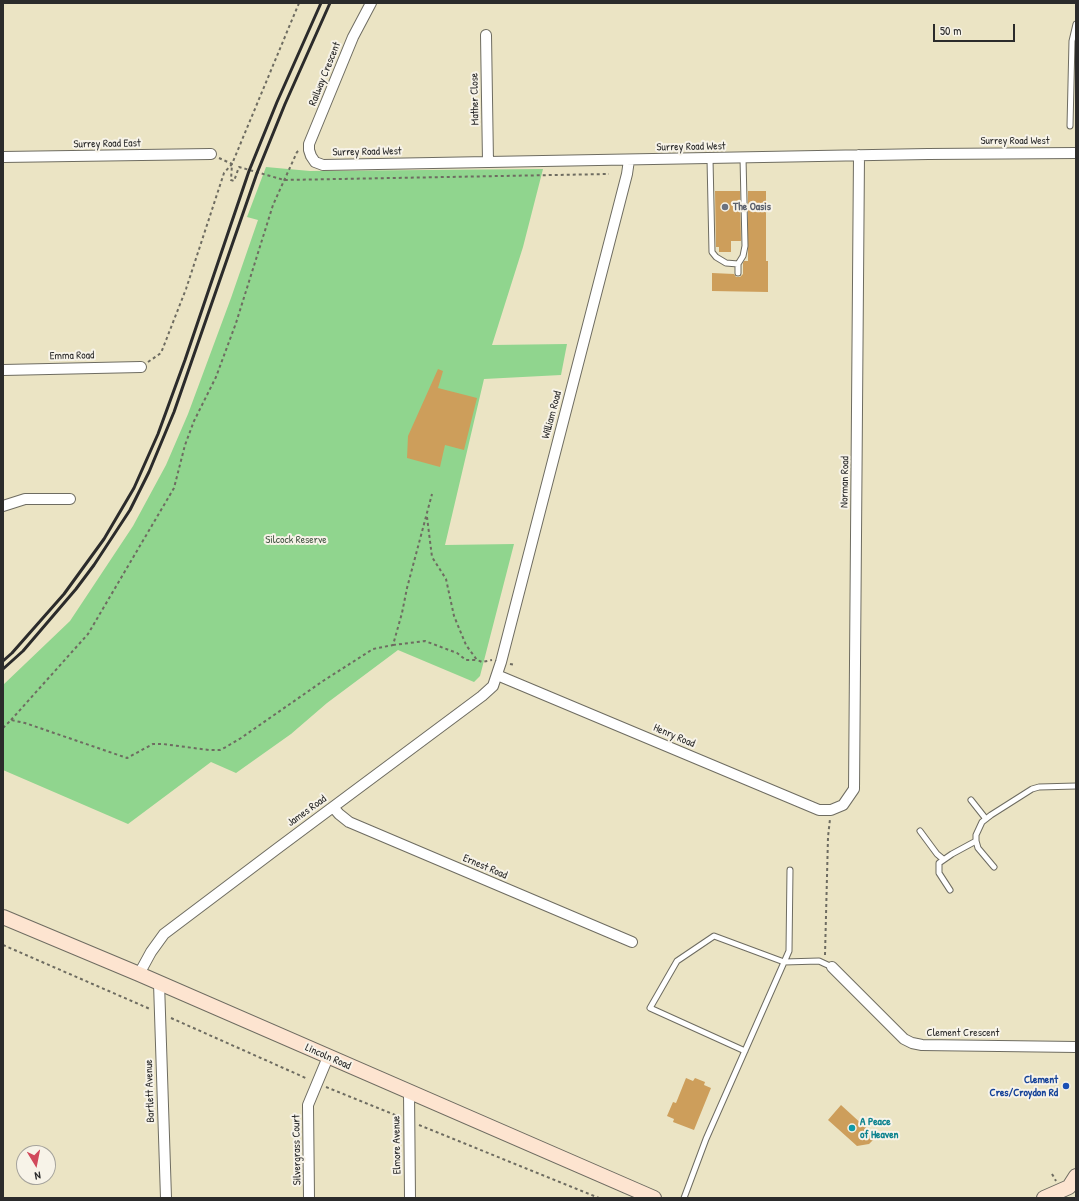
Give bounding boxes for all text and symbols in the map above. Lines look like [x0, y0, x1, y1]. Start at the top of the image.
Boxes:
scale bar [935, 16, 1017, 42]
text: 50 m [940, 22, 961, 39]
street label: Railway Crescent [306, 40, 344, 108]
street label: Mather Close [468, 73, 482, 125]
street label: Surrey Road West [980, 134, 1050, 148]
street label: Surrey Road East [73, 137, 141, 151]
street label: Surrey Road West [656, 140, 726, 154]
street label: Surrey Road West [332, 145, 402, 159]
place label: The Oasis [733, 200, 771, 214]
marker: The Oasis [720, 202, 730, 212]
street label: Emma Road [50, 349, 94, 363]
street label: William Road [539, 390, 565, 440]
street label: Norman Road [838, 456, 852, 508]
park label: Silcock Reserve [265, 533, 327, 547]
street label: Henry Road [651, 721, 697, 751]
street label: James Road [285, 792, 329, 830]
street label: Ernest Road [461, 852, 509, 882]
street label: Clement Crescent [927, 1026, 999, 1040]
street label: Lincoln Road [303, 1041, 353, 1073]
street label: Bartlett Avenue [142, 1059, 158, 1123]
place label: Clement Cres/Croydon Rd [990, 1073, 1058, 1099]
marker: Clement Cres/Croydon Rd [1061, 1081, 1071, 1091]
street label: Silvergrass Court [290, 1115, 304, 1185]
place label: A Peace of Heaven [860, 1115, 898, 1141]
street label: Elmore Avenue [390, 1116, 404, 1174]
marker: A Peace of Heaven [847, 1123, 857, 1133]
north arrow [16, 1145, 56, 1185]
text: N [34, 1168, 42, 1183]

